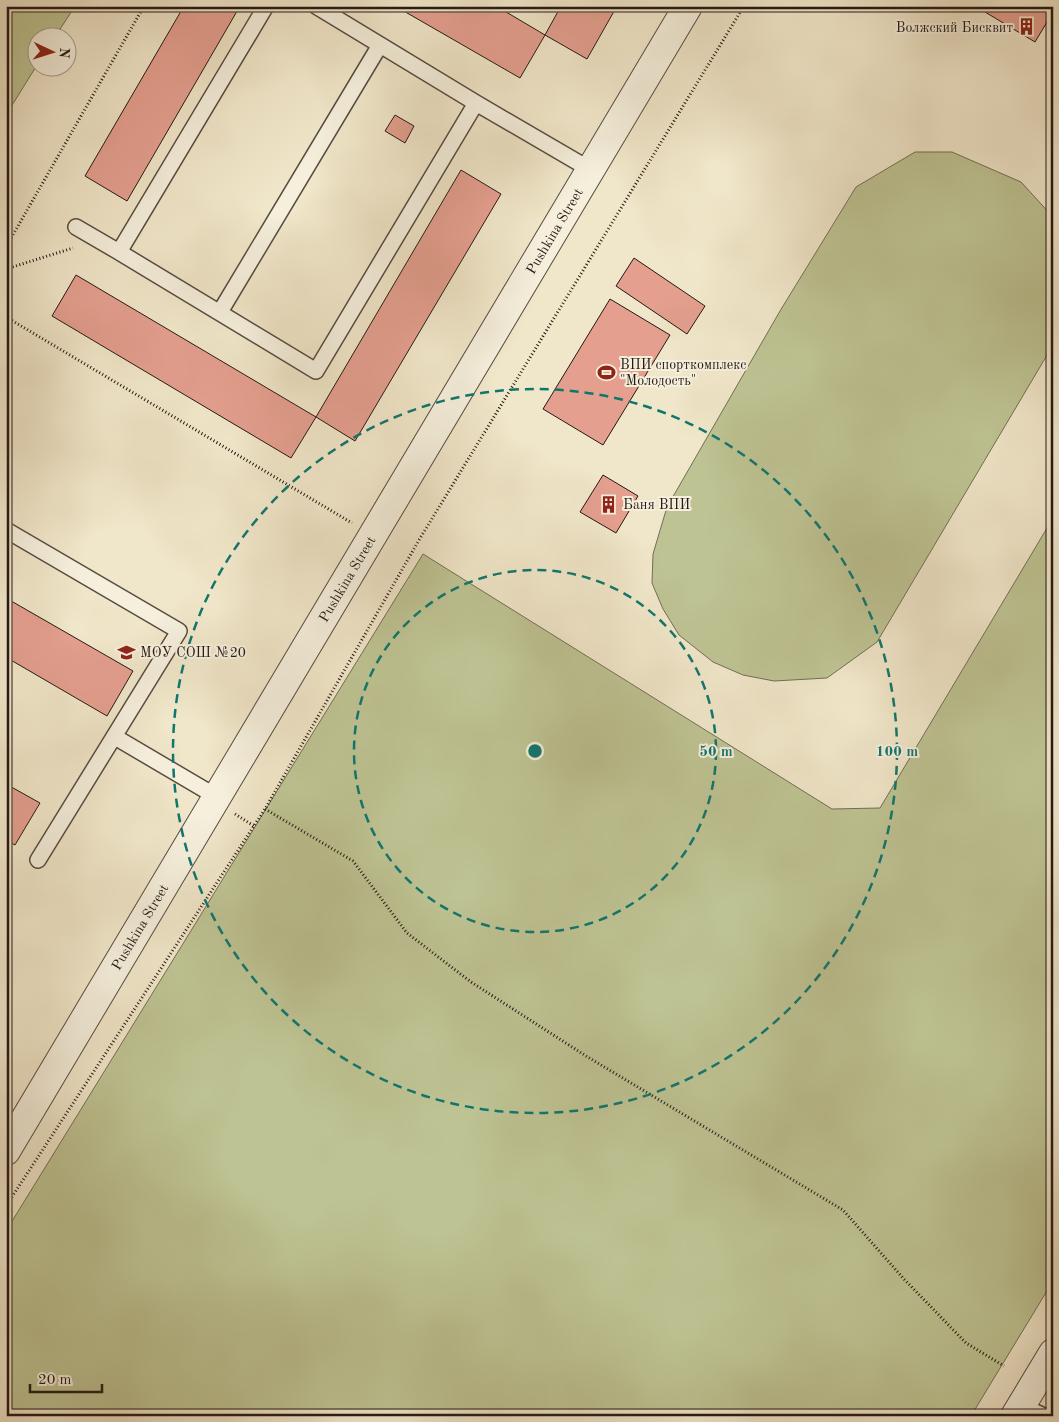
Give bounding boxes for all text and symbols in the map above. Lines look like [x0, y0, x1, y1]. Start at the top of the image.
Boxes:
building icon: Волжский Бисквит [1017, 17, 1037, 37]
place label: Волжский Бисквит [896, 21, 1013, 35]
north arrow [28, 28, 78, 78]
text: N [57, 47, 71, 59]
street label: Pushkina Street [524, 186, 586, 277]
place label: ВПИ спорткомплекс "Молодость" [620, 358, 746, 388]
sports icon: ВПИ спорткомплекс "Молодость" [596, 362, 616, 382]
building icon: Баня ВПИ [599, 494, 619, 514]
place label: Баня ВПИ [623, 498, 690, 512]
street label: Pushkina Street [317, 534, 379, 625]
school or university icon: МОУ СОШ №20 [116, 642, 136, 662]
place label: МОУ СОШ №20 [140, 646, 246, 660]
centre of rings [526, 742, 544, 760]
text: 50 m [699, 745, 733, 760]
text: 100 m [876, 745, 918, 760]
street label: Pushkina Street [110, 882, 171, 973]
scale bar [30, 1362, 102, 1394]
text: 20 m [38, 1373, 72, 1388]

